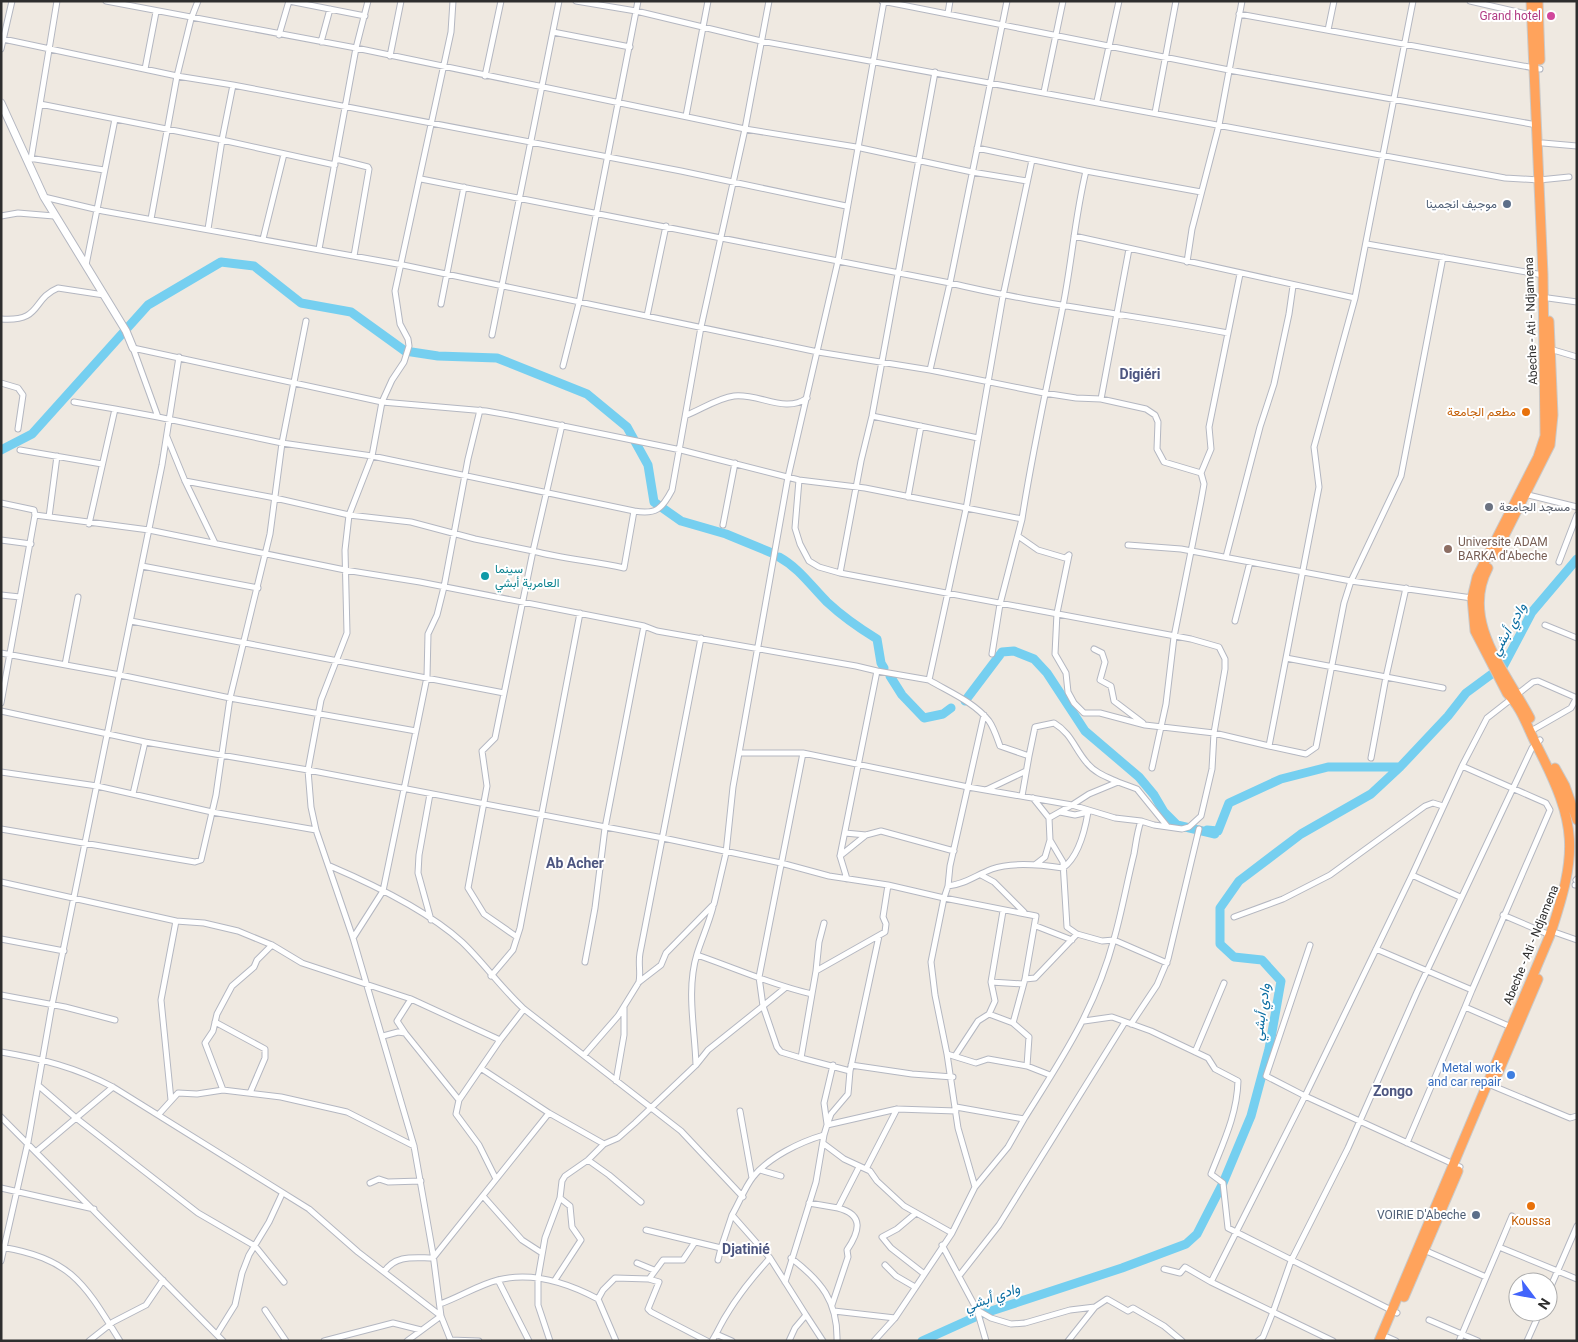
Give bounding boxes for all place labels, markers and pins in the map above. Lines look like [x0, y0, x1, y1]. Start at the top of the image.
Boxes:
place label: Grand hotel [1479, 9, 1541, 23]
marker: Grand hotel [1545, 10, 1557, 22]
place label: موجيف انجمينا [1426, 197, 1497, 212]
marker: موجيف انجمينا [1501, 198, 1513, 210]
place label: مطعم الجامعة [1447, 405, 1516, 420]
marker: مطعم الجامعة [1520, 406, 1532, 418]
place label: مسجد الجامعة [1499, 500, 1570, 514]
marker: مسجد الجامعة [1483, 501, 1495, 513]
place label: Universite ADAM BARKA d'Abeche [1458, 535, 1548, 563]
marker: Universite ADAM BARKA d'Abeche [1442, 543, 1454, 555]
place label: سينما العامرية أبشي [495, 562, 559, 593]
marker: سينما العامرية أبشي [479, 570, 491, 582]
place label: Metal work and car repair [1428, 1061, 1502, 1089]
marker: Metal work and car repair [1505, 1069, 1517, 1081]
marker: Koussa [1525, 1200, 1537, 1212]
place label: VOIRIE D'Abeche [1377, 1208, 1466, 1222]
marker: VOIRIE D'Abeche [1470, 1209, 1482, 1221]
place label: Koussa [1511, 1214, 1551, 1228]

